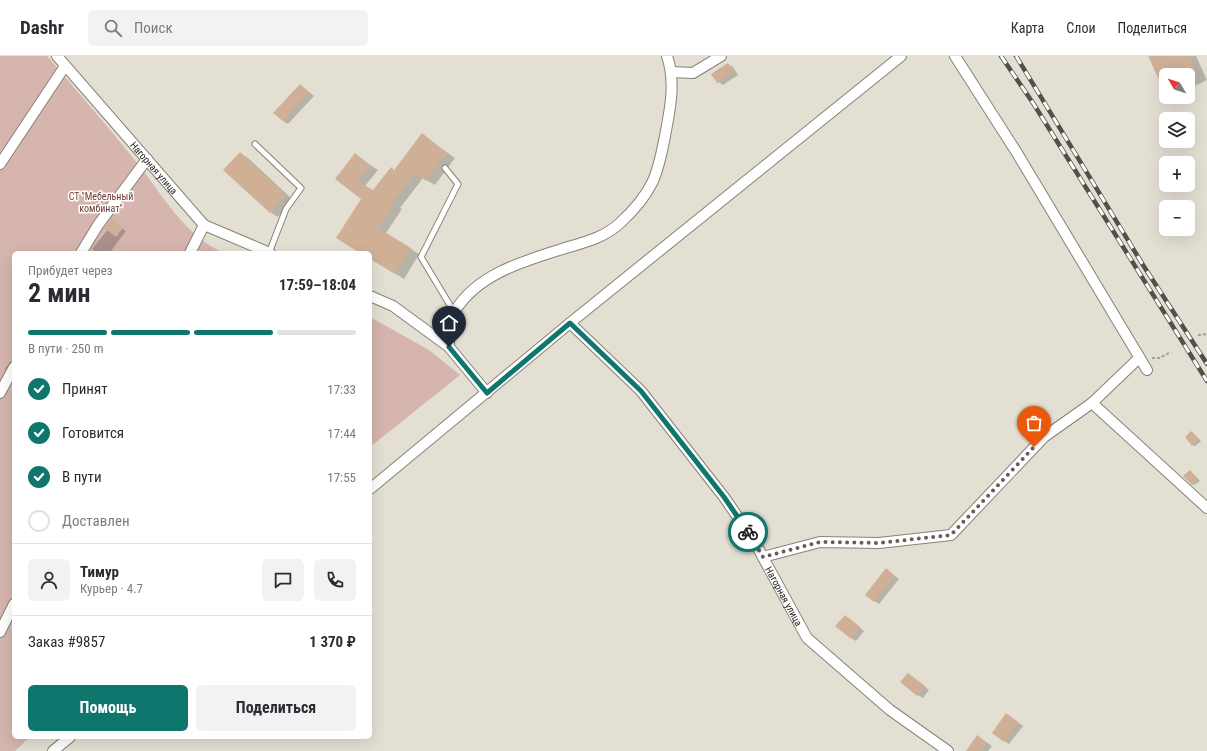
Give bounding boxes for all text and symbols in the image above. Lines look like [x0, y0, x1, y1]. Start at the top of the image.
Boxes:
search box [88, 10, 368, 46]
text: Dashr [20, 16, 64, 39]
icon: search [102, 17, 124, 39]
text: Поиск [134, 19, 173, 37]
text: Карта [1011, 20, 1044, 36]
text: Слои [1066, 20, 1096, 36]
text: Поделиться [1118, 20, 1187, 36]
north arrow [1159, 68, 1195, 104]
map controls [1159, 68, 1195, 236]
button: layers [1159, 112, 1195, 148]
street label: Нагорная улица [128, 139, 180, 196]
button: + [1159, 156, 1195, 192]
park label: СТ "Мебельный комбинат" [69, 191, 133, 214]
button: − [1159, 200, 1195, 236]
text: Прибудет через [28, 263, 113, 278]
text: 17:59–18:04 [279, 276, 356, 294]
text: 2 мин [28, 278, 90, 308]
pin [432, 306, 466, 347]
icon: home [438, 312, 460, 334]
text: В пути · 250 m [28, 341, 103, 356]
icon: check [28, 378, 50, 400]
text: Принят [62, 380, 108, 398]
text: 17:33 [327, 382, 356, 397]
pin [1017, 406, 1051, 447]
icon: bag [1023, 412, 1045, 434]
icon: check [28, 422, 50, 444]
text: Готовится [62, 424, 124, 442]
text: 17:44 [327, 426, 356, 441]
icon: check [28, 466, 50, 488]
text: В пути [62, 468, 102, 486]
text: 17:55 [327, 470, 356, 485]
text: Доставлен [62, 512, 130, 530]
courier [728, 512, 768, 552]
icon: bike [737, 521, 759, 543]
button: person [28, 559, 70, 601]
button: chat [262, 559, 304, 601]
button: phone [314, 559, 356, 601]
text: Тимур [80, 563, 119, 581]
street label: Нагорная улица [764, 565, 805, 628]
text: Курьер · 4.7 [80, 581, 143, 596]
text: Заказ #9857 [28, 633, 105, 651]
text: 1 370 ₽ [309, 633, 356, 651]
button: Помощь [28, 685, 188, 731]
button: Поделиться [196, 685, 356, 731]

